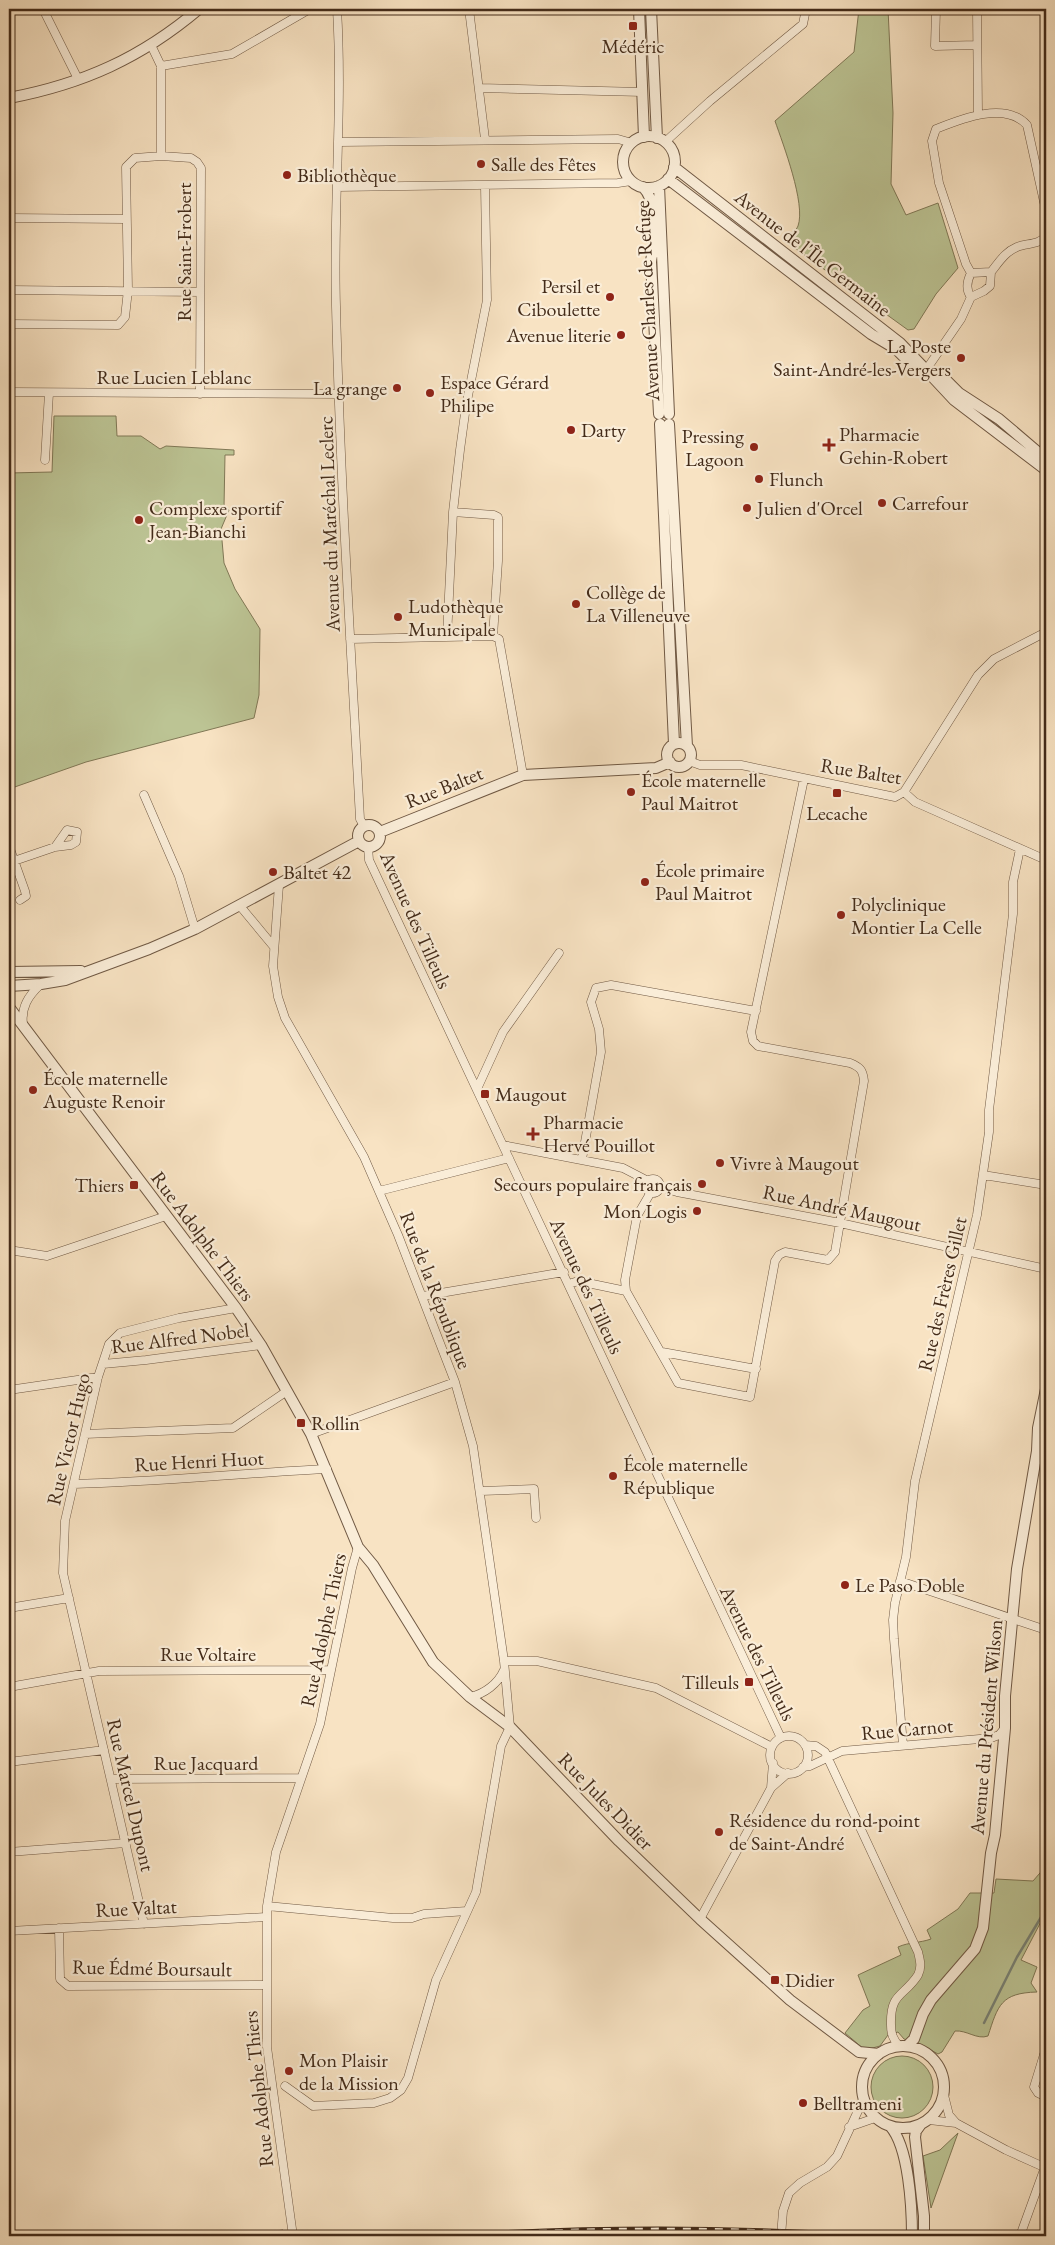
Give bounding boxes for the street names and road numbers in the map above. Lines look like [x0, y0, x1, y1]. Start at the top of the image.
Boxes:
street label: Rue Saint-Frobert [171, 182, 197, 321]
street label: Avenue de l'Île Germaine [729, 183, 897, 322]
street label: Avenue Charles de Refuge [629, 200, 665, 403]
street label: Rue Lucien Leblanc [96, 364, 252, 390]
street label: Avenue du Maréchal Leclerc [312, 416, 346, 633]
street label: Rue Baltet [819, 752, 904, 790]
street label: Rue Baltet [401, 759, 487, 814]
street label: Avenue des Tilleuls [374, 847, 458, 993]
street label: Rue Adolphe Thiers [145, 1166, 261, 1306]
street label: Rue André Maugout [760, 1179, 924, 1238]
street label: Rue de la République [394, 1207, 478, 1373]
street label: Avenue des Tilleuls [544, 1213, 630, 1358]
street label: Rue des Frères Gillet [912, 1214, 973, 1374]
street label: Rue Alfred Nobel [110, 1317, 251, 1359]
street label: Rue Victor Hugo [40, 1370, 96, 1508]
street label: Rue Henri Huot [134, 1445, 265, 1477]
street label: Rue Adolphe Thiers [294, 1551, 352, 1709]
street label: Avenue des Tilleuls [714, 1580, 802, 1725]
street label: Avenue du Président Wilson [964, 1618, 1008, 1837]
street label: Rue Voltaire [160, 1641, 256, 1667]
street label: Rue Carnot [860, 1712, 955, 1746]
street label: Rue Marcel Dupont [101, 1716, 161, 1875]
street label: Rue Jules Didier [553, 1746, 660, 1856]
street label: Rue Jacquard [154, 1750, 259, 1776]
street label: Rue Valtat [95, 1893, 178, 1923]
street label: Rue Édmé Boursault [72, 1954, 233, 1982]
street label: Rue Adolphe Thiers [237, 2010, 279, 2168]

